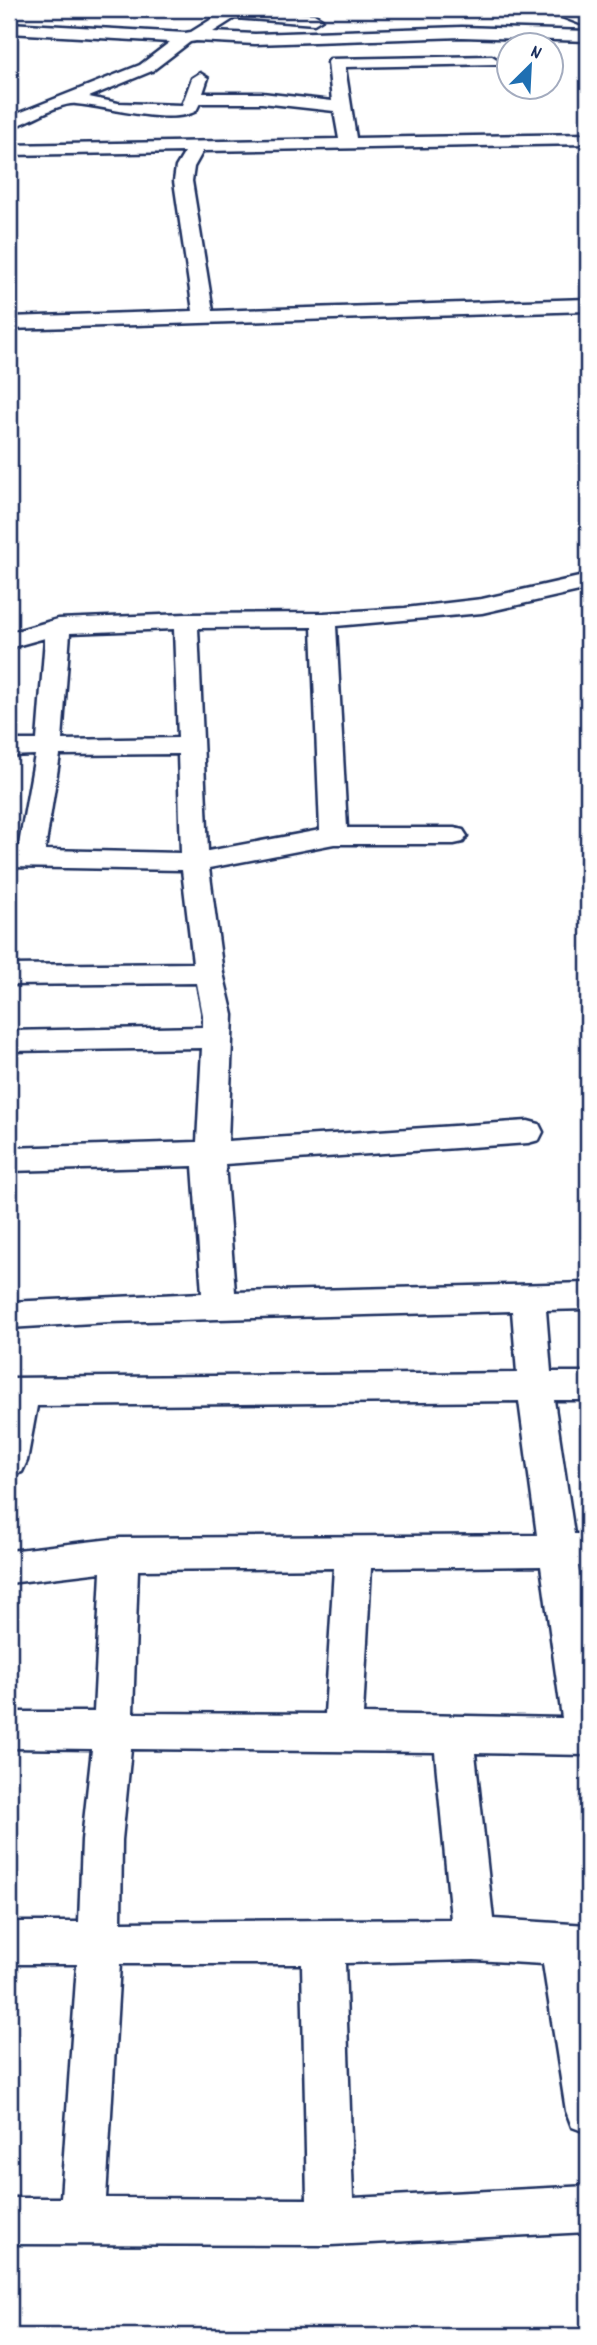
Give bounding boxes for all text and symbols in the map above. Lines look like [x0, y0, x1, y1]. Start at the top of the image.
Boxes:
north arrow [496, 32, 566, 102]
text: N [526, 39, 545, 68]

